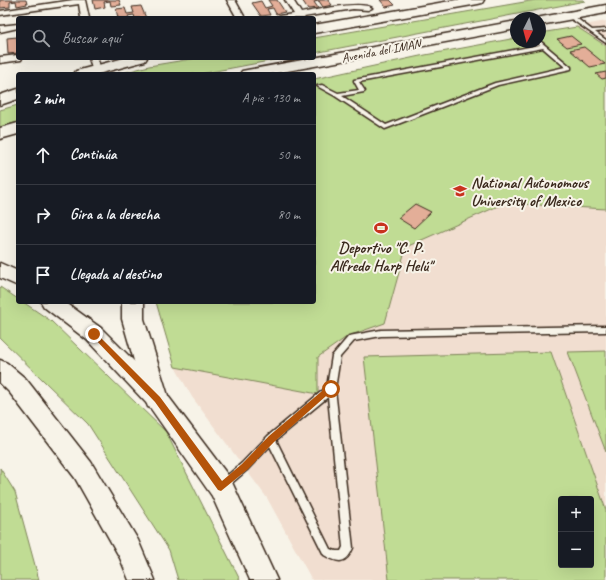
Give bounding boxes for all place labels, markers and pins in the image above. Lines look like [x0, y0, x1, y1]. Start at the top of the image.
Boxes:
place label: National Autonomous University of Mexico [471, 173, 590, 211]
school or university icon: National Autonomous University of Mexico [452, 183, 468, 199]
sports icon: Deportivo "C. P. Alfredo Harp Helú" [373, 220, 389, 236]
place label: Deportivo "C. P. Alfredo Harp Helú" [330, 238, 436, 276]

